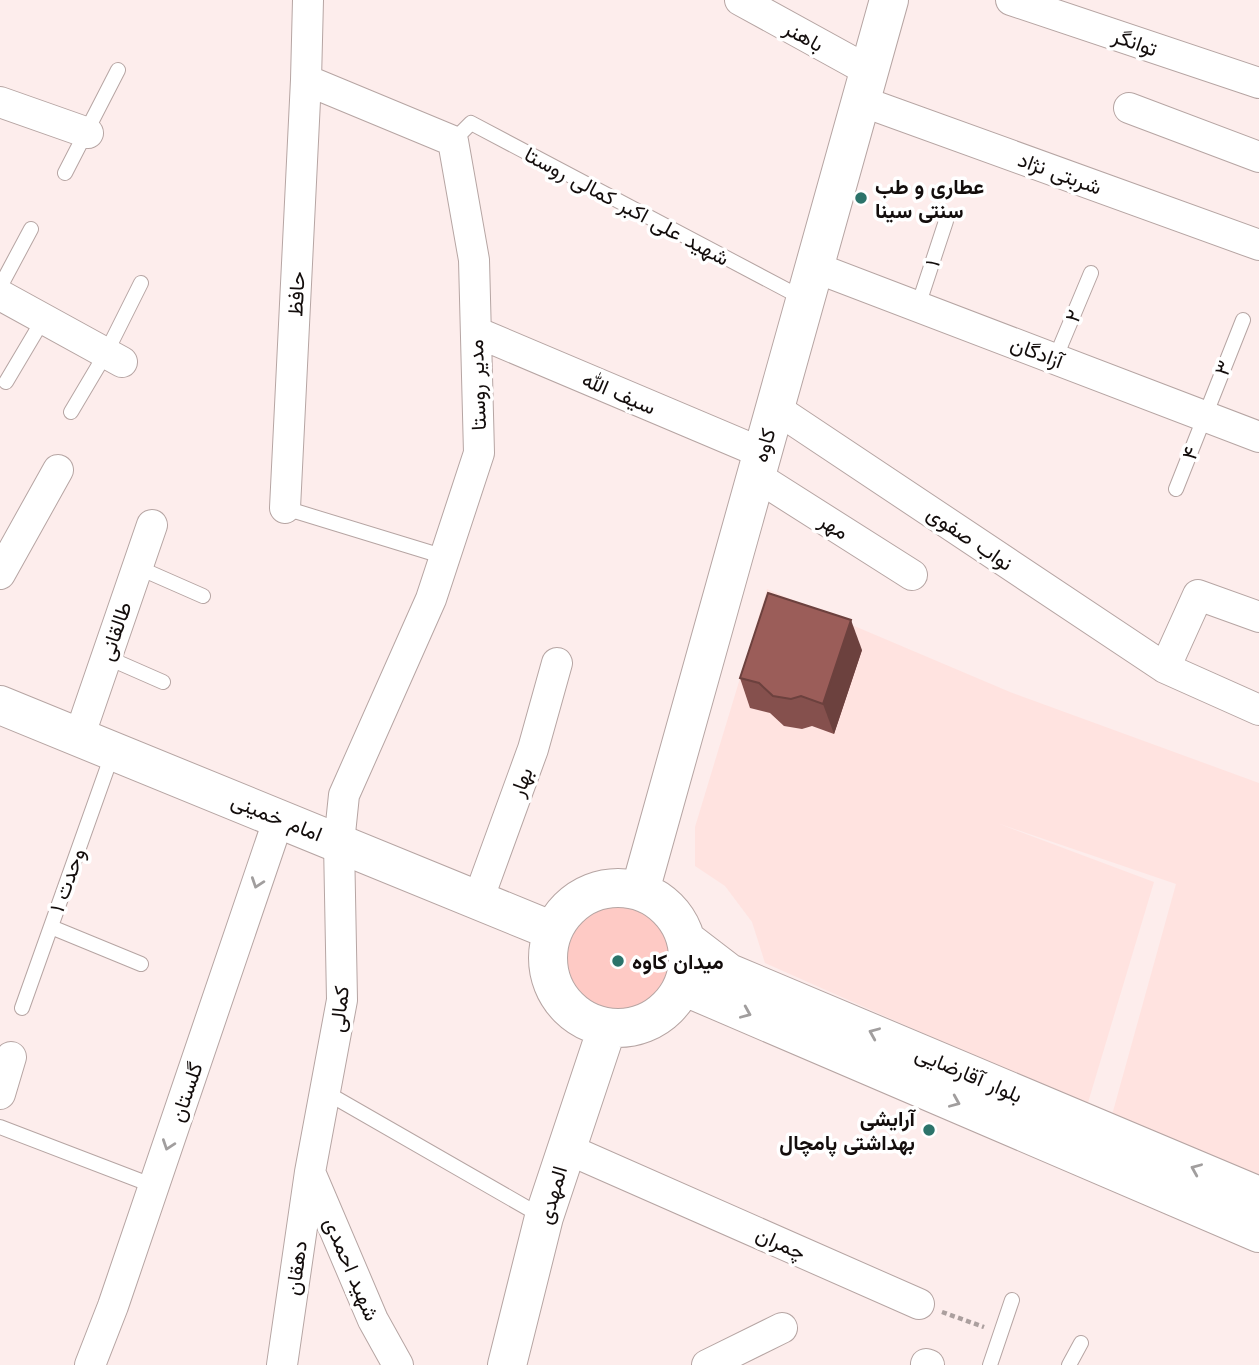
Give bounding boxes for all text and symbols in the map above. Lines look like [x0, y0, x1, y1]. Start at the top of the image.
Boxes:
street label: باهنر [778, 15, 828, 58]
street label: توانگر [1108, 22, 1161, 62]
street label: شهید علی اکبر کمالی روستا [520, 141, 734, 271]
street label: شربتی نژاد [1015, 146, 1105, 201]
place label: عطاری و طب سنتی سینا [875, 174, 984, 223]
marker: عطاری و طب سنتی سینا [853, 190, 869, 206]
street label: ۱ [919, 256, 945, 270]
street label: حافظ [282, 271, 310, 317]
street label: ۲ [1059, 306, 1087, 326]
street label: آزادگان [1007, 331, 1069, 375]
street label: مدیر روستا [463, 339, 492, 431]
street label: ۳ [1209, 357, 1237, 379]
street label: سیف الله [579, 366, 659, 420]
street label: کاوه [747, 425, 782, 465]
street label: ۴ [1176, 443, 1204, 463]
street label: نواب صفوی [922, 500, 1018, 577]
street label: مهر [813, 507, 853, 545]
street label: طالقانی [93, 598, 137, 664]
street label: بهار [504, 764, 539, 801]
street label: امام خمینی [227, 787, 326, 848]
street label: وحدت ۱ [44, 845, 91, 916]
one-way arrow [251, 876, 265, 889]
place label: میدان کاوه [632, 949, 724, 975]
marker: میدان کاوه [610, 953, 626, 969]
street label: کمالی [324, 985, 354, 1033]
one-way arrow [739, 1005, 751, 1019]
one-way arrow [868, 1028, 880, 1042]
street label: بلوار آقارضایی [911, 1040, 1026, 1109]
street label: گلستان [164, 1059, 208, 1125]
one-way arrow [948, 1094, 960, 1108]
place label: آرایشی بهداشتی پامچال [779, 1106, 917, 1157]
marker: آرایشی بهداشتی پامچال [921, 1122, 937, 1138]
one-way arrow [162, 1138, 177, 1150]
street label: المهدی [532, 1163, 573, 1227]
one-way arrow [1191, 1164, 1203, 1178]
street label: شهید احمدی [318, 1214, 385, 1325]
street label: چمران [751, 1221, 810, 1267]
street label: دهقان [280, 1239, 312, 1297]

